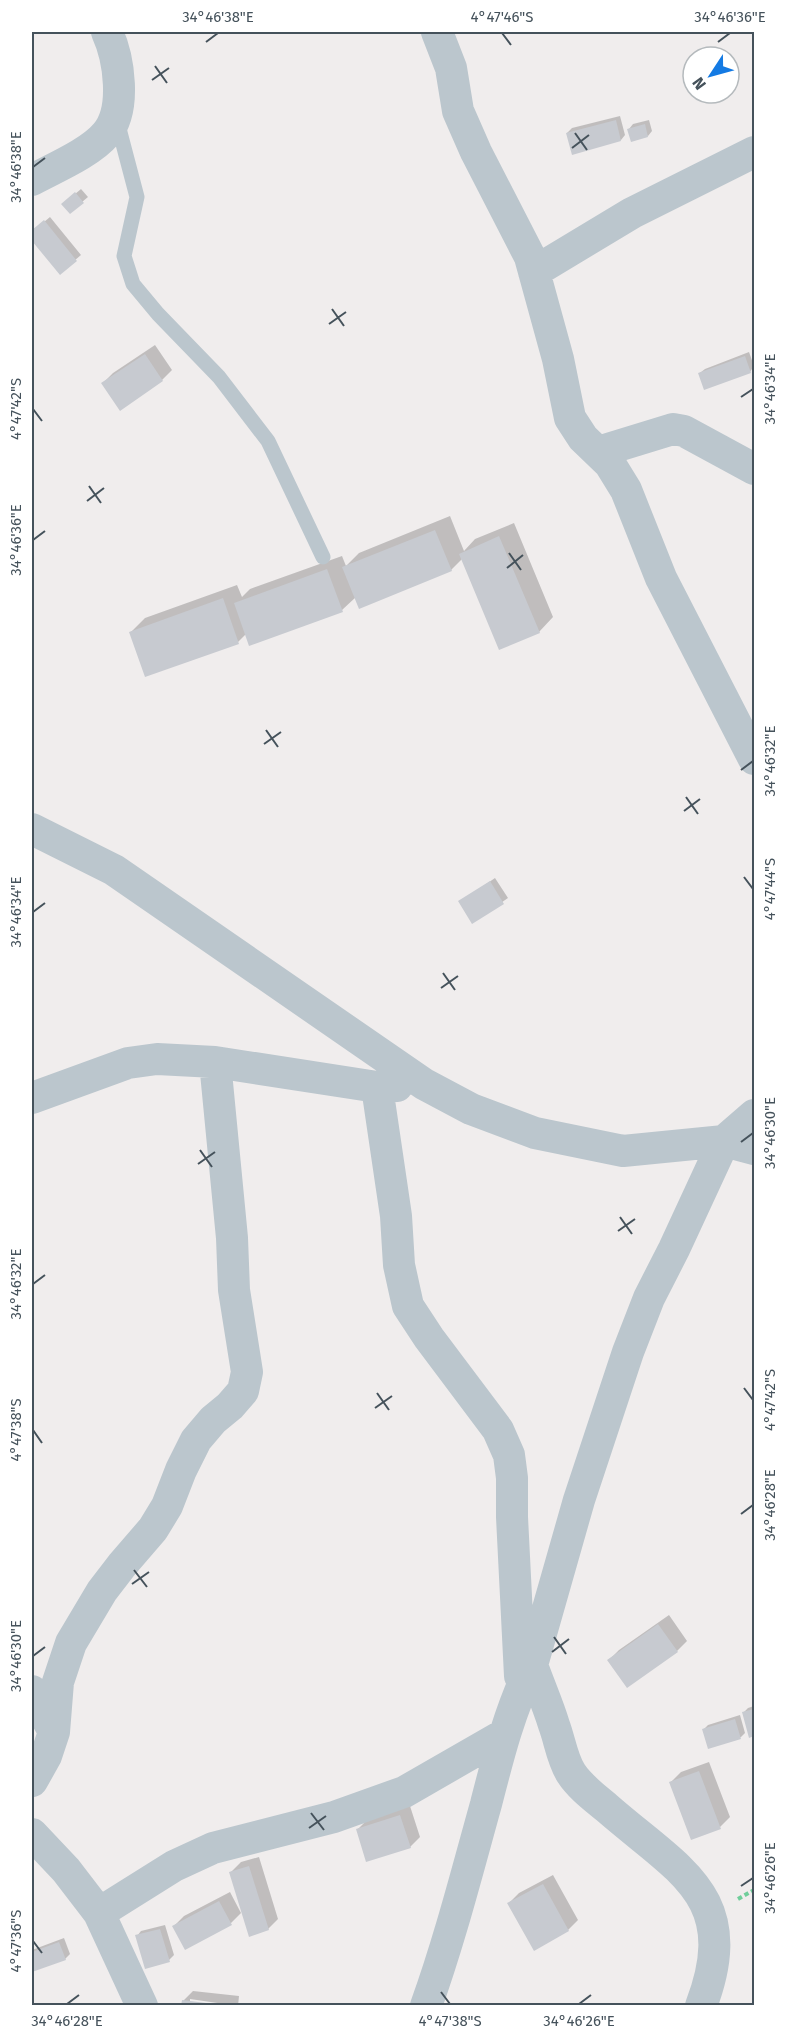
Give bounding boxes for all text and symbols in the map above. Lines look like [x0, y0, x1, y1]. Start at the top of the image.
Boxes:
text: 34°46'38"E [182, 8, 254, 26]
text: 4°47'46"S [471, 8, 533, 26]
text: 34°46'36"E [694, 8, 766, 26]
north arrow [681, 45, 741, 105]
text: N [688, 74, 710, 93]
text: 34°46'38"E [7, 131, 25, 203]
text: 34°46'34"E [761, 354, 779, 424]
text: 4°47'42"S [7, 378, 25, 440]
text: 34°46'36"E [7, 504, 25, 576]
text: 34°46'32"E [761, 726, 779, 796]
text: 4°47'44"S [761, 858, 779, 920]
text: 34°46'34"E [7, 877, 25, 947]
text: 34°46'30"E [761, 1097, 779, 1169]
text: 34°46'32"E [7, 1249, 25, 1319]
text: 4°47'42"S [761, 1369, 779, 1431]
text: 4°47'38"S [7, 1398, 25, 1462]
text: 34°46'28"E [761, 1469, 779, 1541]
text: 34°46'30"E [7, 1620, 25, 1692]
text: 34°46'26"E [761, 1842, 779, 1914]
text: 4°47'36"S [7, 1910, 25, 1972]
text: 34°46'28"E [31, 2012, 103, 2030]
text: 4°47'38"S [418, 2012, 482, 2030]
text: 34°46'26"E [543, 2012, 615, 2030]

